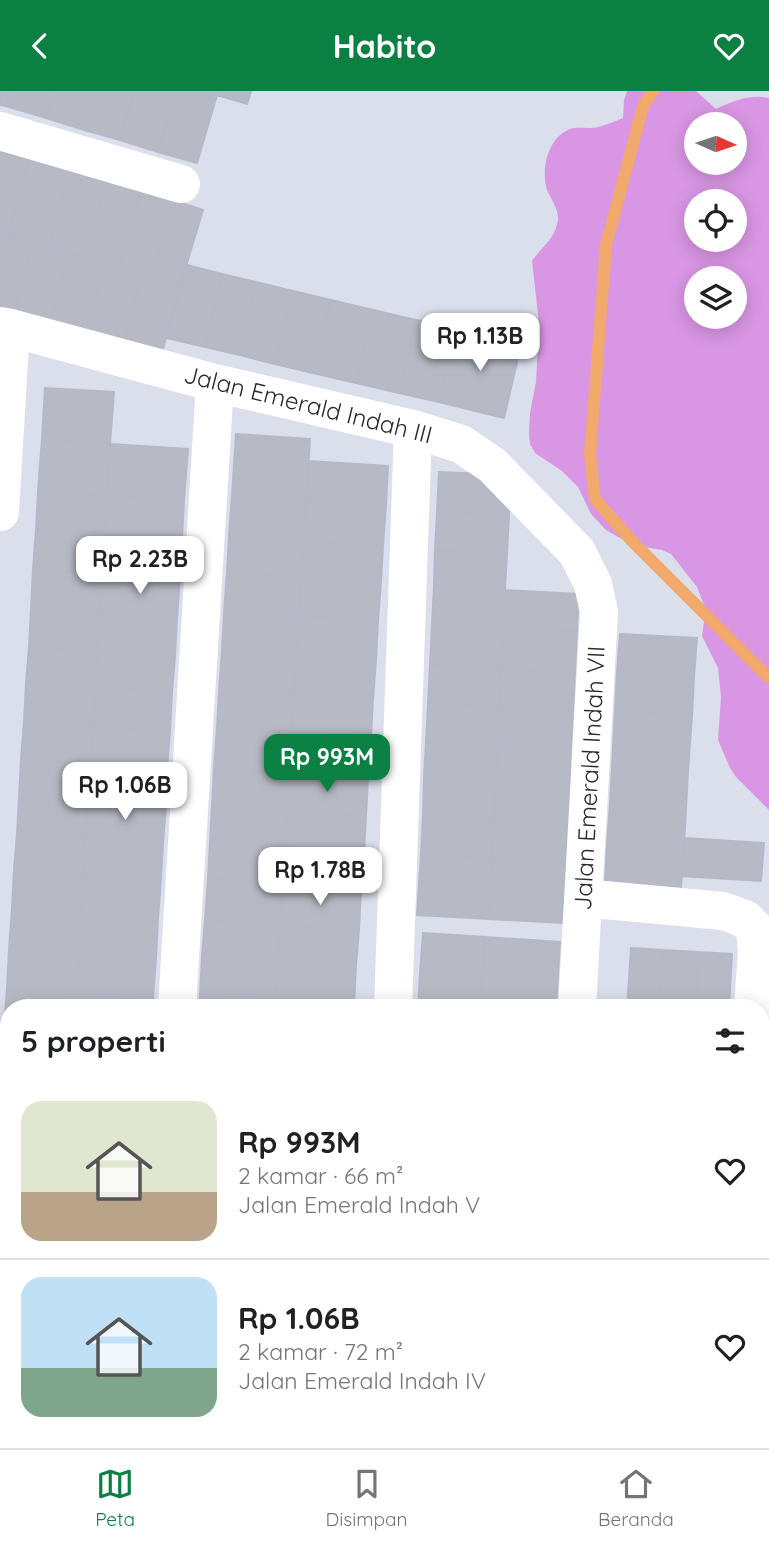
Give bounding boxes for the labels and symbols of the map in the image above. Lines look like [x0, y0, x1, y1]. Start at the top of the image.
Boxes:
north arrow [684, 112, 747, 175]
pin: Rp 1.13B [408, 313, 552, 373]
street label: Jalan Emerald Indah III [181, 359, 436, 449]
pin: Rp 2.23B [68, 537, 212, 596]
street label: Jalan Emerald Indah VII [567, 645, 611, 911]
pin: Rp 993M [262, 735, 392, 794]
pin: Rp 1.06B [53, 763, 197, 822]
pin: Rp 1.78B [248, 847, 392, 907]

